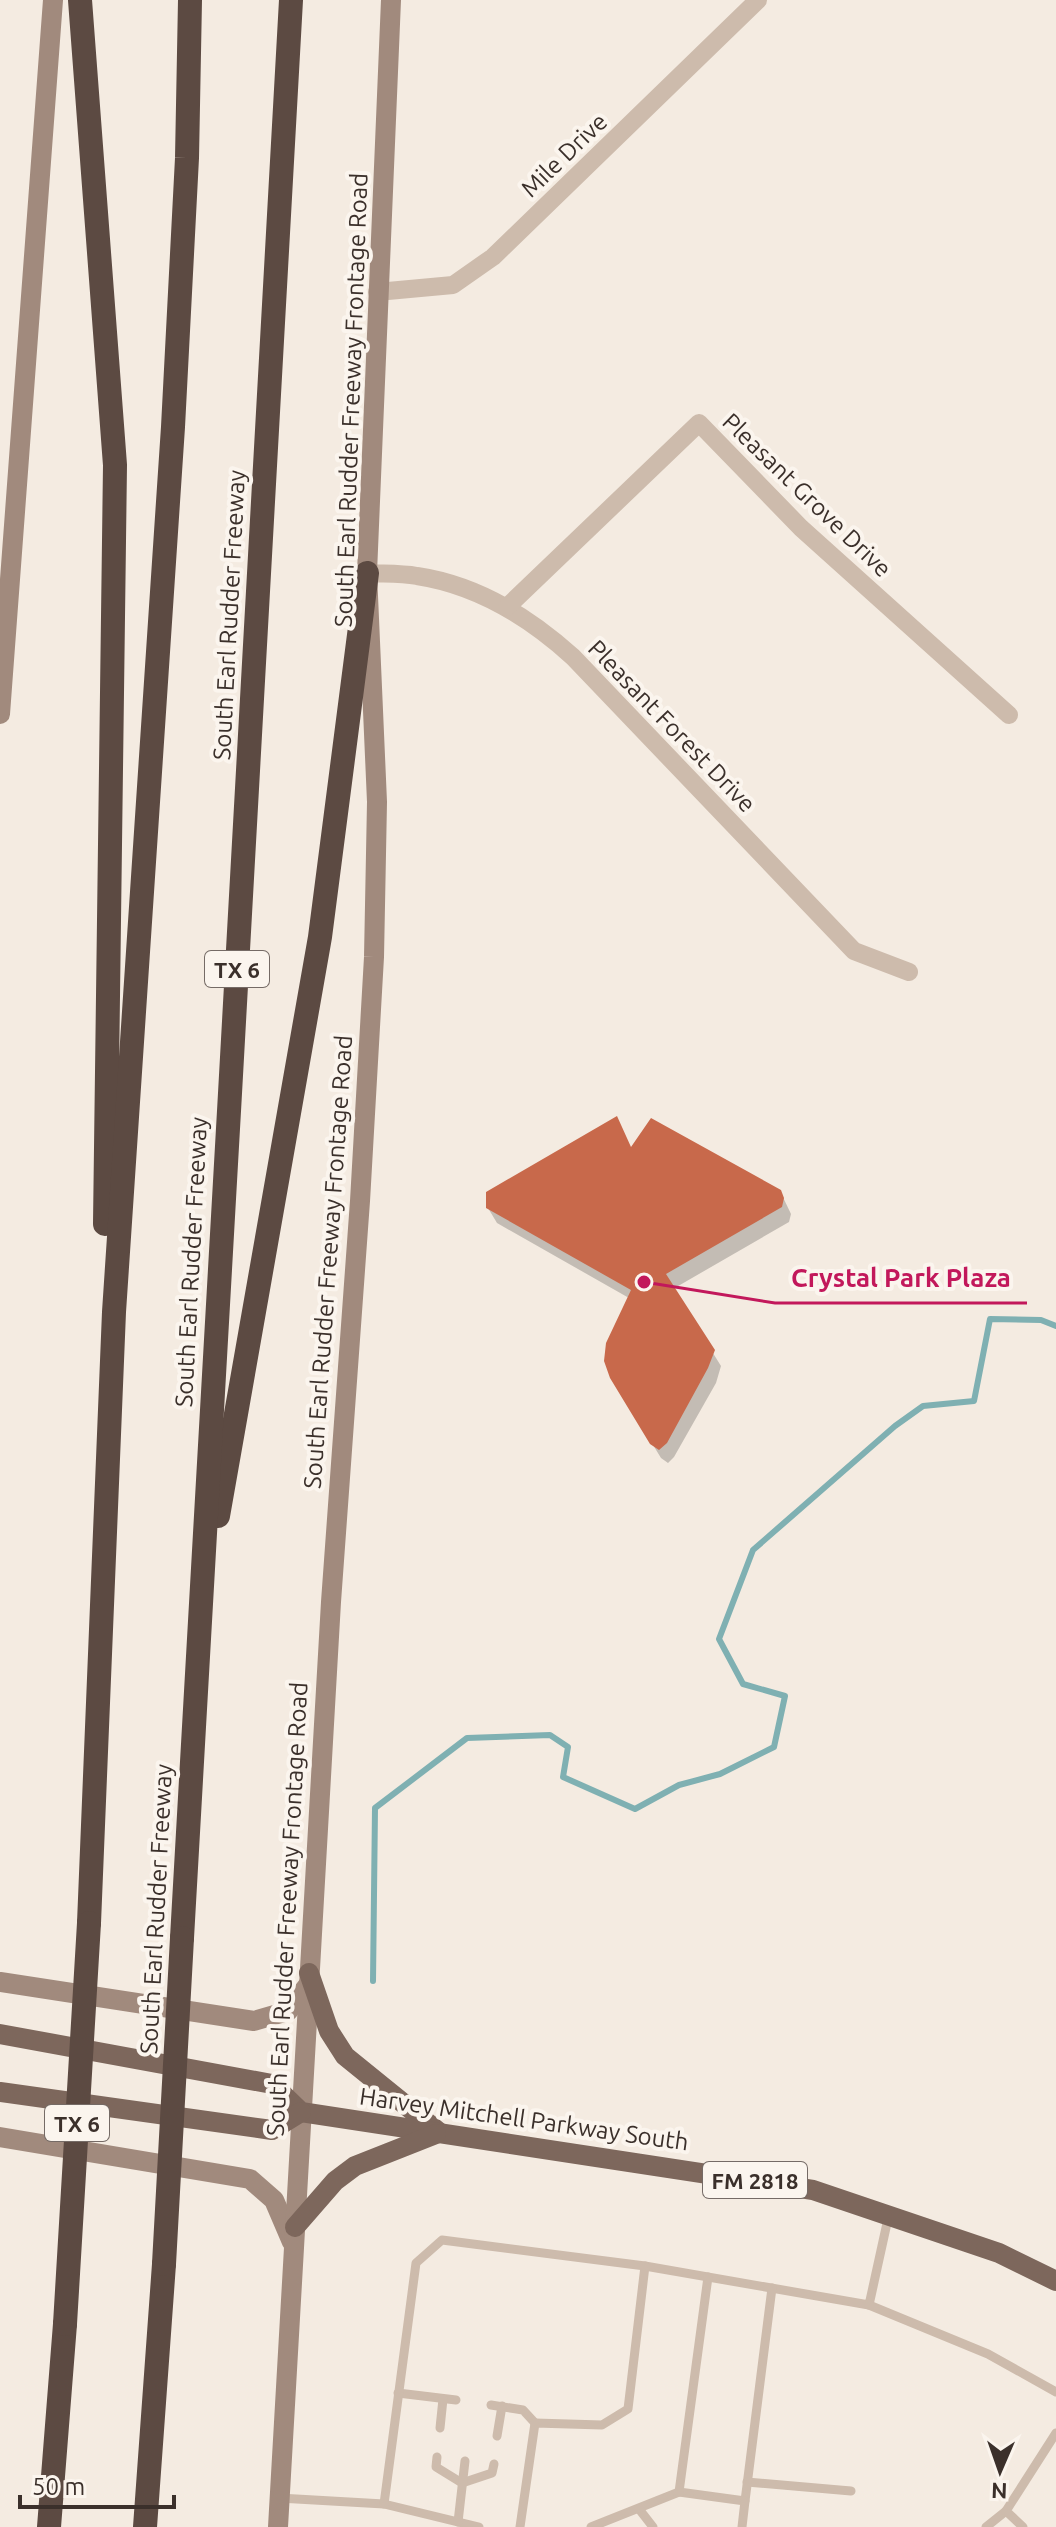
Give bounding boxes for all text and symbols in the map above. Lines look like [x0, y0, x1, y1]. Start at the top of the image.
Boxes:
street label: Mile Drive [516, 108, 612, 202]
street label: South Earl Rudder Freeway Frontage Road [330, 172, 372, 628]
street label: Pleasant Grove Drive [717, 408, 897, 582]
street label: South Earl Rudder Freeway [208, 469, 250, 761]
street label: Pleasant Forest Drive [583, 634, 761, 818]
road number: TX 6 [205, 951, 269, 987]
street label: South Earl Rudder Freeway Frontage Road [299, 1034, 357, 1490]
street label: South Earl Rudder Freeway [170, 1116, 212, 1408]
callout: Crystal Park Plaza [775, 1253, 1027, 1303]
text: Crystal Park Plaza [791, 1263, 1011, 1292]
street label: South Earl Rudder Freeway Frontage Road [262, 1681, 312, 2137]
street label: South Earl Rudder Freeway [135, 1763, 177, 2055]
street label: Harvey Mitchell Parkway South [358, 2083, 690, 2155]
road number: TX 6 [45, 2105, 109, 2141]
road number: FM 2818 [703, 2162, 807, 2198]
north arrow [960, 2431, 1040, 2511]
scale bar [20, 2459, 174, 2509]
text: 50 m [32, 2473, 85, 2500]
text: N [991, 2479, 1008, 2504]

